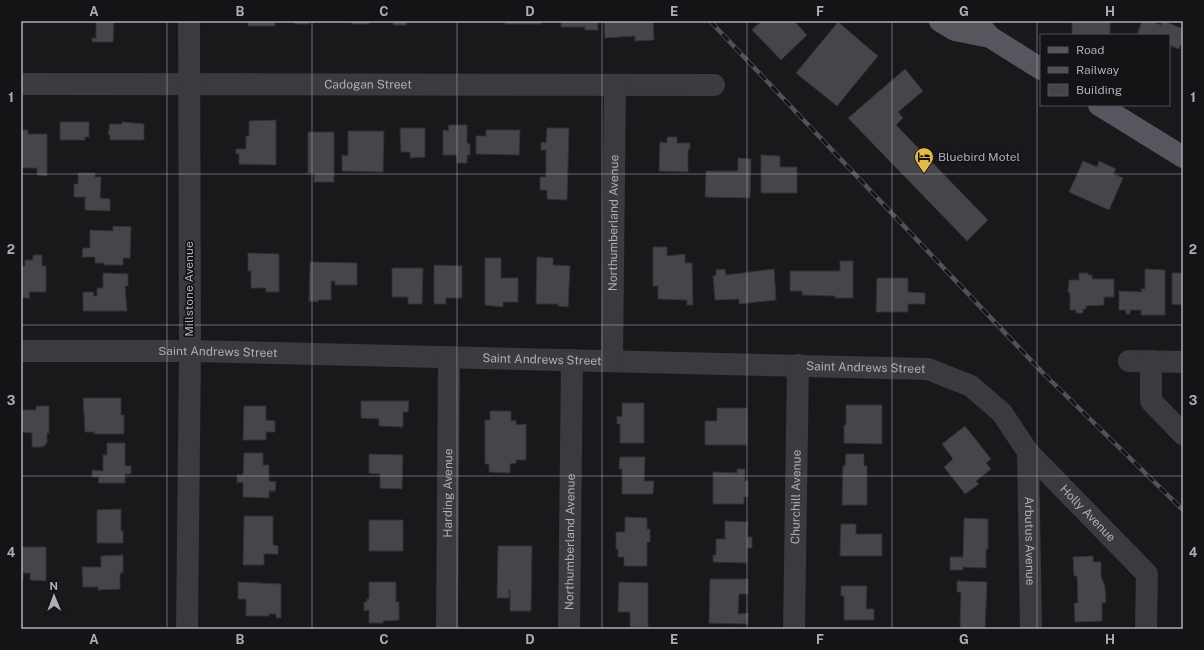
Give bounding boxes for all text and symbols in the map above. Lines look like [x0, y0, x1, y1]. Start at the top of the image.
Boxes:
text: A [89, 4, 99, 19]
text: B [236, 4, 245, 19]
text: C [379, 4, 389, 19]
text: D [525, 4, 535, 19]
text: E [670, 4, 678, 19]
text: F [816, 4, 824, 19]
text: G [959, 4, 969, 19]
text: H [1105, 4, 1115, 19]
legend [1040, 34, 1170, 106]
text: Road [1076, 43, 1104, 57]
text: Railway [1076, 63, 1120, 77]
street label: Cadogan Street [324, 77, 412, 92]
text: Building [1076, 83, 1122, 97]
text: 1 [8, 90, 14, 105]
text: 1 [1190, 90, 1196, 105]
hotel icon: Bluebird Motel [913, 146, 935, 174]
place label: Bluebird Motel [938, 150, 1020, 164]
street label: Northumberland Avenue [606, 154, 621, 291]
street label: Millstone Avenue [182, 241, 196, 337]
text: 2 [7, 242, 15, 257]
text: 2 [1189, 242, 1197, 257]
street label: Saint Andrews Street [158, 344, 278, 360]
street label: Saint Andrews Street [482, 351, 602, 368]
street label: Saint Andrews Street [806, 359, 926, 376]
text: 3 [7, 393, 16, 408]
text: 3 [1189, 393, 1198, 408]
street label: Harding Avenue [441, 448, 455, 538]
street label: Churchill Avenue [788, 449, 804, 544]
street label: Northumberland Avenue [562, 473, 578, 610]
street label: Holly Avenue [1057, 482, 1119, 545]
street label: Arbutus Avenue [1022, 496, 1037, 586]
text: 4 [7, 545, 16, 560]
text: 4 [1189, 545, 1198, 560]
north arrow [34, 576, 74, 616]
text: N [49, 580, 58, 592]
text: A [89, 632, 99, 647]
text: B [236, 632, 245, 647]
text: C [379, 632, 389, 647]
text: D [525, 632, 535, 647]
text: E [670, 632, 678, 647]
text: F [816, 632, 824, 647]
text: G [959, 632, 969, 647]
text: H [1105, 632, 1115, 647]

